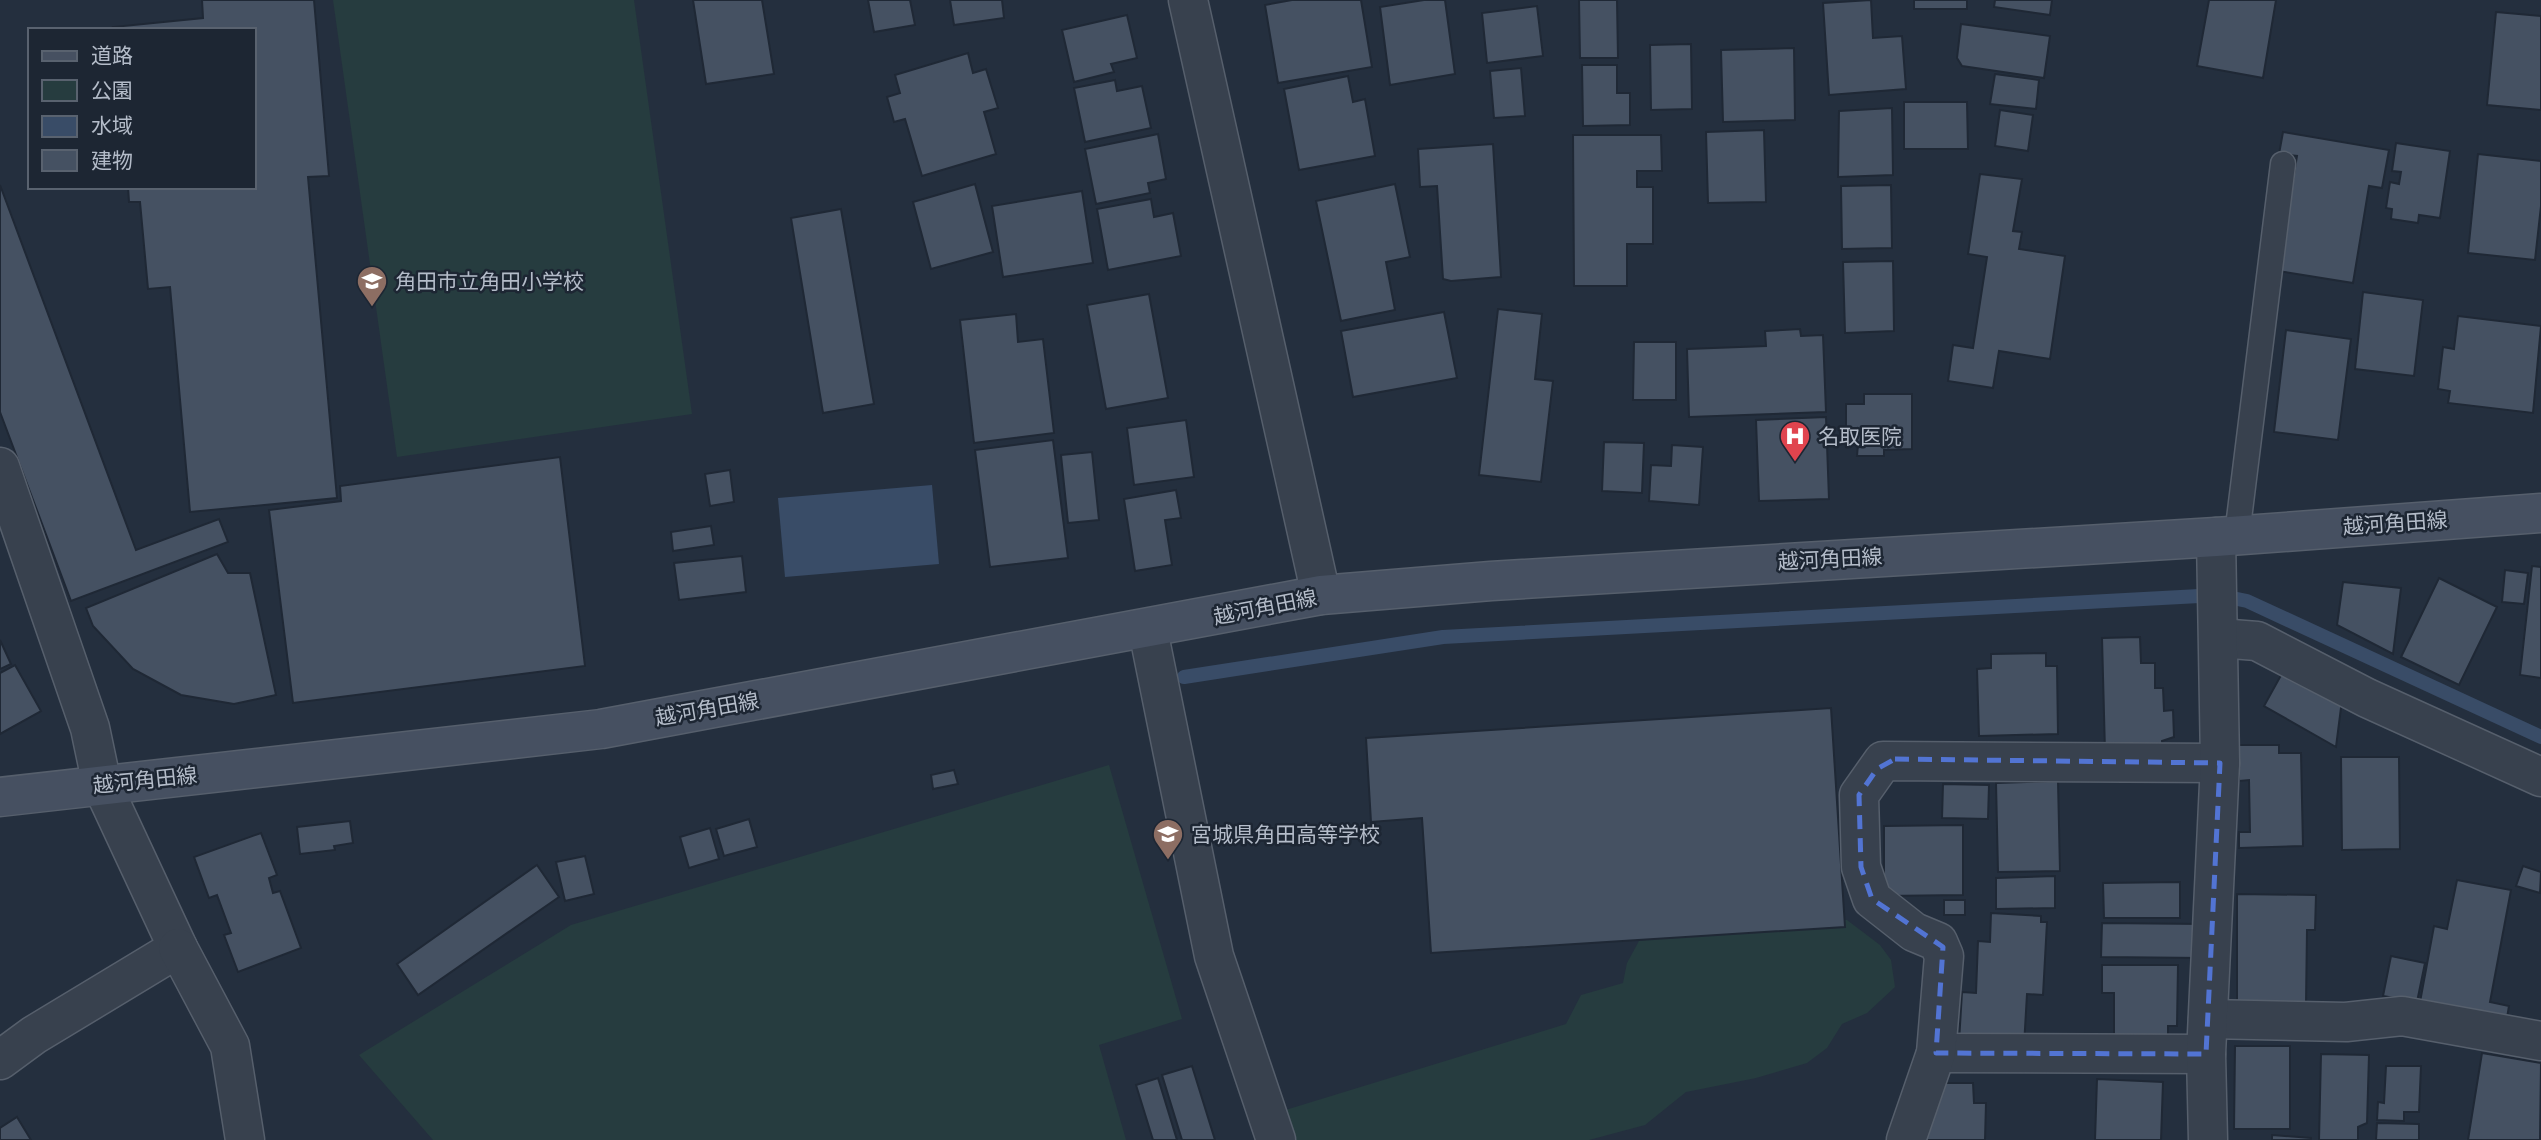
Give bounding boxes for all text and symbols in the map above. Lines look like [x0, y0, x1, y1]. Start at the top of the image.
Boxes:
legend [28, 28, 256, 189]
text: 道路 [91, 43, 133, 68]
text: 公園 [91, 78, 133, 103]
text: 水域 [91, 113, 133, 138]
text: 建物 [91, 148, 133, 173]
school or university icon: 角田市立角田小学校 [355, 264, 389, 308]
place label: 角田市立角田小学校 [395, 269, 584, 294]
hospital icon: 名取医院 [1778, 419, 1812, 463]
place label: 名取医院 [1818, 424, 1902, 449]
street label: 越河角田線 [2342, 507, 2448, 539]
street label: 越河角田線 [1777, 544, 1883, 574]
street label: 越河角田線 [1211, 585, 1319, 629]
street label: 越河角田線 [653, 688, 761, 730]
street label: 越河角田線 [91, 762, 199, 798]
school or university icon: 宮城県角田高等学校 [1151, 817, 1185, 861]
place label: 宮城県角田高等学校 [1191, 822, 1380, 847]

